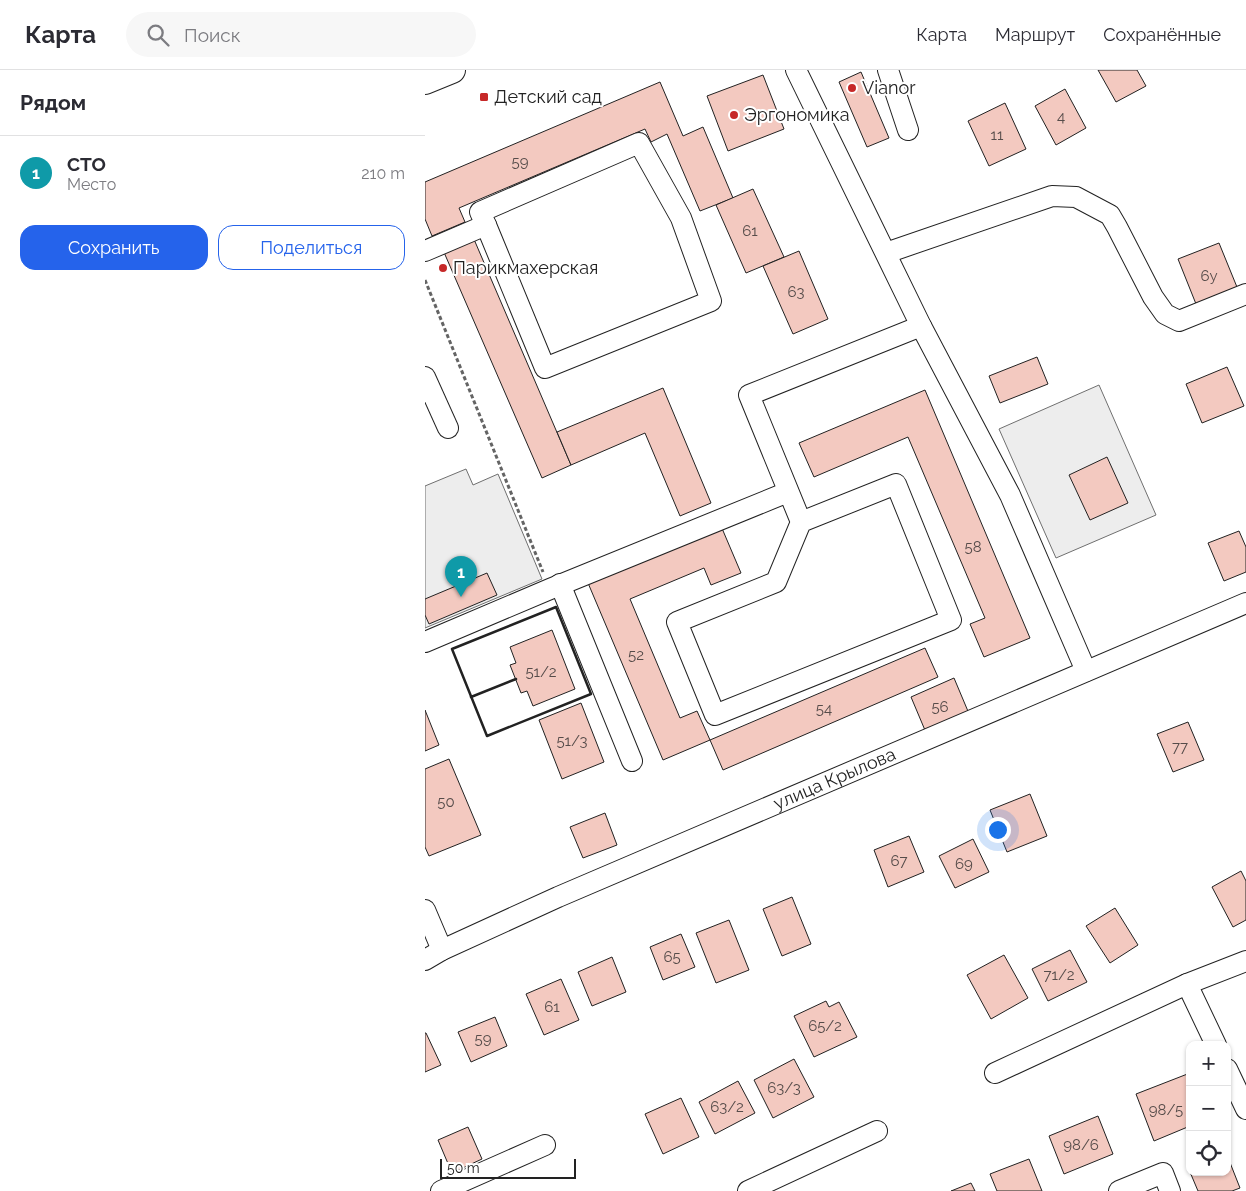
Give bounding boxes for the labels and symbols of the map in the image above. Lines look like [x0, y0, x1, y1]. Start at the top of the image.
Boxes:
place label: Vianor [862, 77, 916, 98]
marker: Vianor [846, 82, 858, 94]
place label: Детский сад [494, 86, 602, 107]
marker: Детский сад [478, 91, 490, 103]
place label: Эргономика [744, 104, 850, 125]
house number: 4 [1057, 108, 1065, 126]
marker: Эргономика [728, 109, 740, 121]
house number: 11 [991, 126, 1004, 144]
house number: 59 [512, 153, 529, 171]
house number: 61 [742, 222, 758, 240]
place label: Парикмахерская [453, 257, 598, 278]
marker: Парикмахерская [437, 262, 449, 274]
house number: 6у [1200, 267, 1218, 285]
house number: 63 [787, 283, 805, 301]
house number: 58 [964, 538, 982, 556]
pin: 1 [445, 556, 477, 597]
house number: 52 [628, 646, 644, 664]
house number: 51/2 [525, 663, 557, 681]
house number: 56 [931, 698, 949, 716]
house number: 54 [816, 700, 832, 718]
house number: 51/3 [556, 732, 588, 750]
house number: 77 [1172, 738, 1188, 756]
street label: улица Крылова [770, 743, 899, 814]
house number: 50 [437, 793, 455, 811]
your location [985, 817, 1011, 843]
house number: 67 [890, 852, 908, 870]
house number: 69 [955, 855, 973, 873]
house number: 65 [663, 948, 681, 966]
house number: 71/2 [1044, 966, 1075, 984]
house number: 61 [544, 998, 560, 1016]
house number: 65/2 [808, 1017, 842, 1035]
house number: 59 [475, 1030, 492, 1048]
house number: 63/3 [767, 1079, 801, 1097]
house number: 63/2 [710, 1098, 744, 1116]
house number: 98/5 [1149, 1101, 1183, 1119]
house number: 98/6 [1063, 1136, 1099, 1154]
scale bar [440, 1156, 576, 1179]

